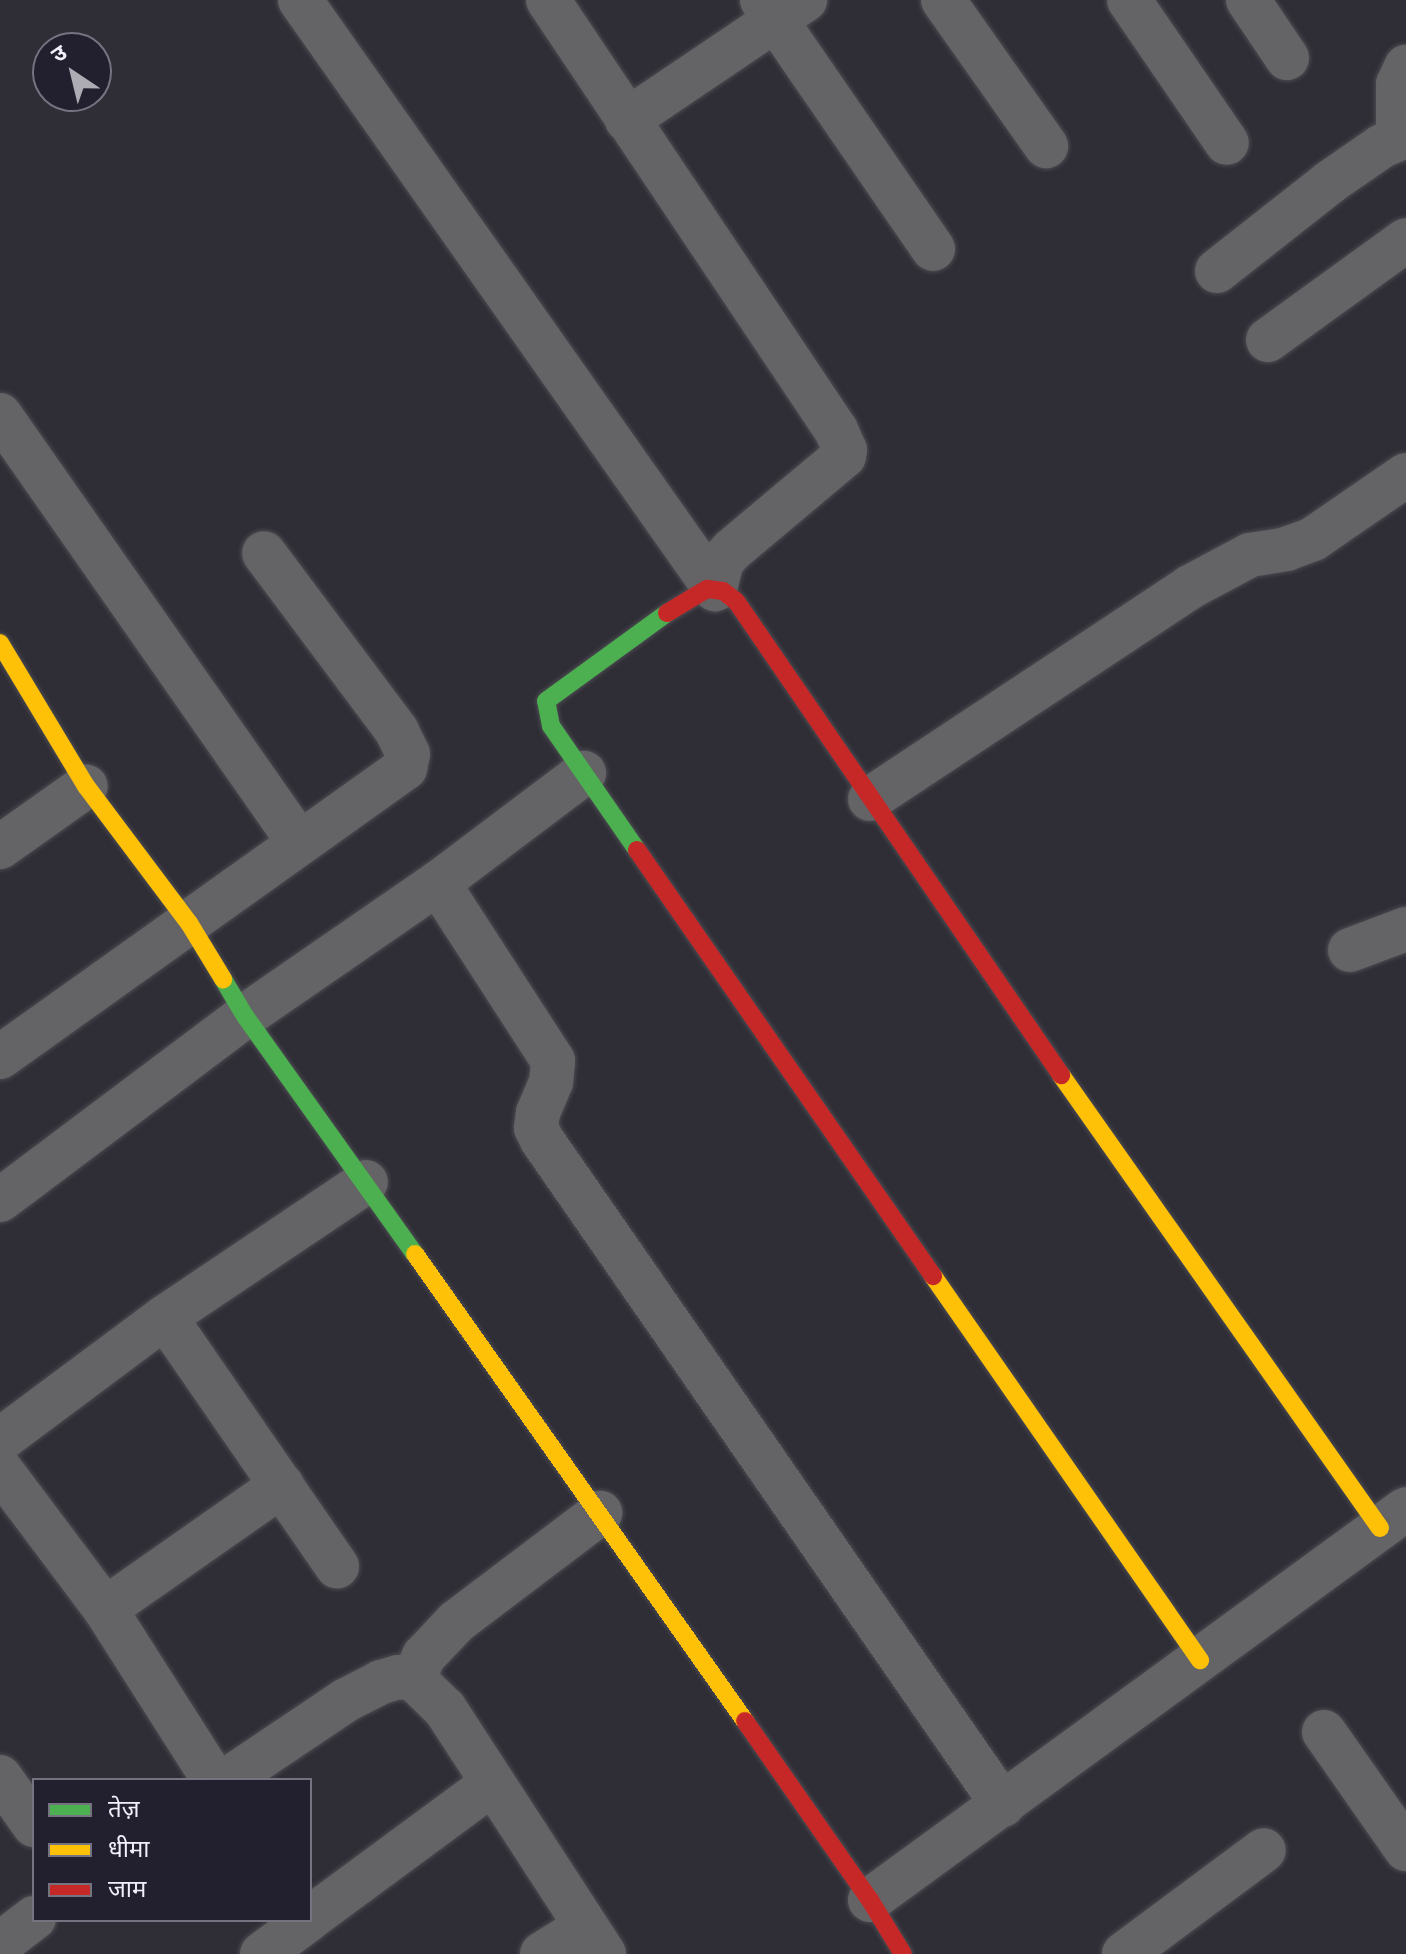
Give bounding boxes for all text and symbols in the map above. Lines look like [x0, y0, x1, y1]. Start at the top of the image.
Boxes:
north arrow [32, 32, 112, 112]
text: उ [46, 39, 72, 68]
legend [32, 1778, 312, 1922]
text: तेज़ [108, 1794, 140, 1823]
text: धीमा [108, 1834, 150, 1863]
text: जाम [108, 1874, 146, 1903]

